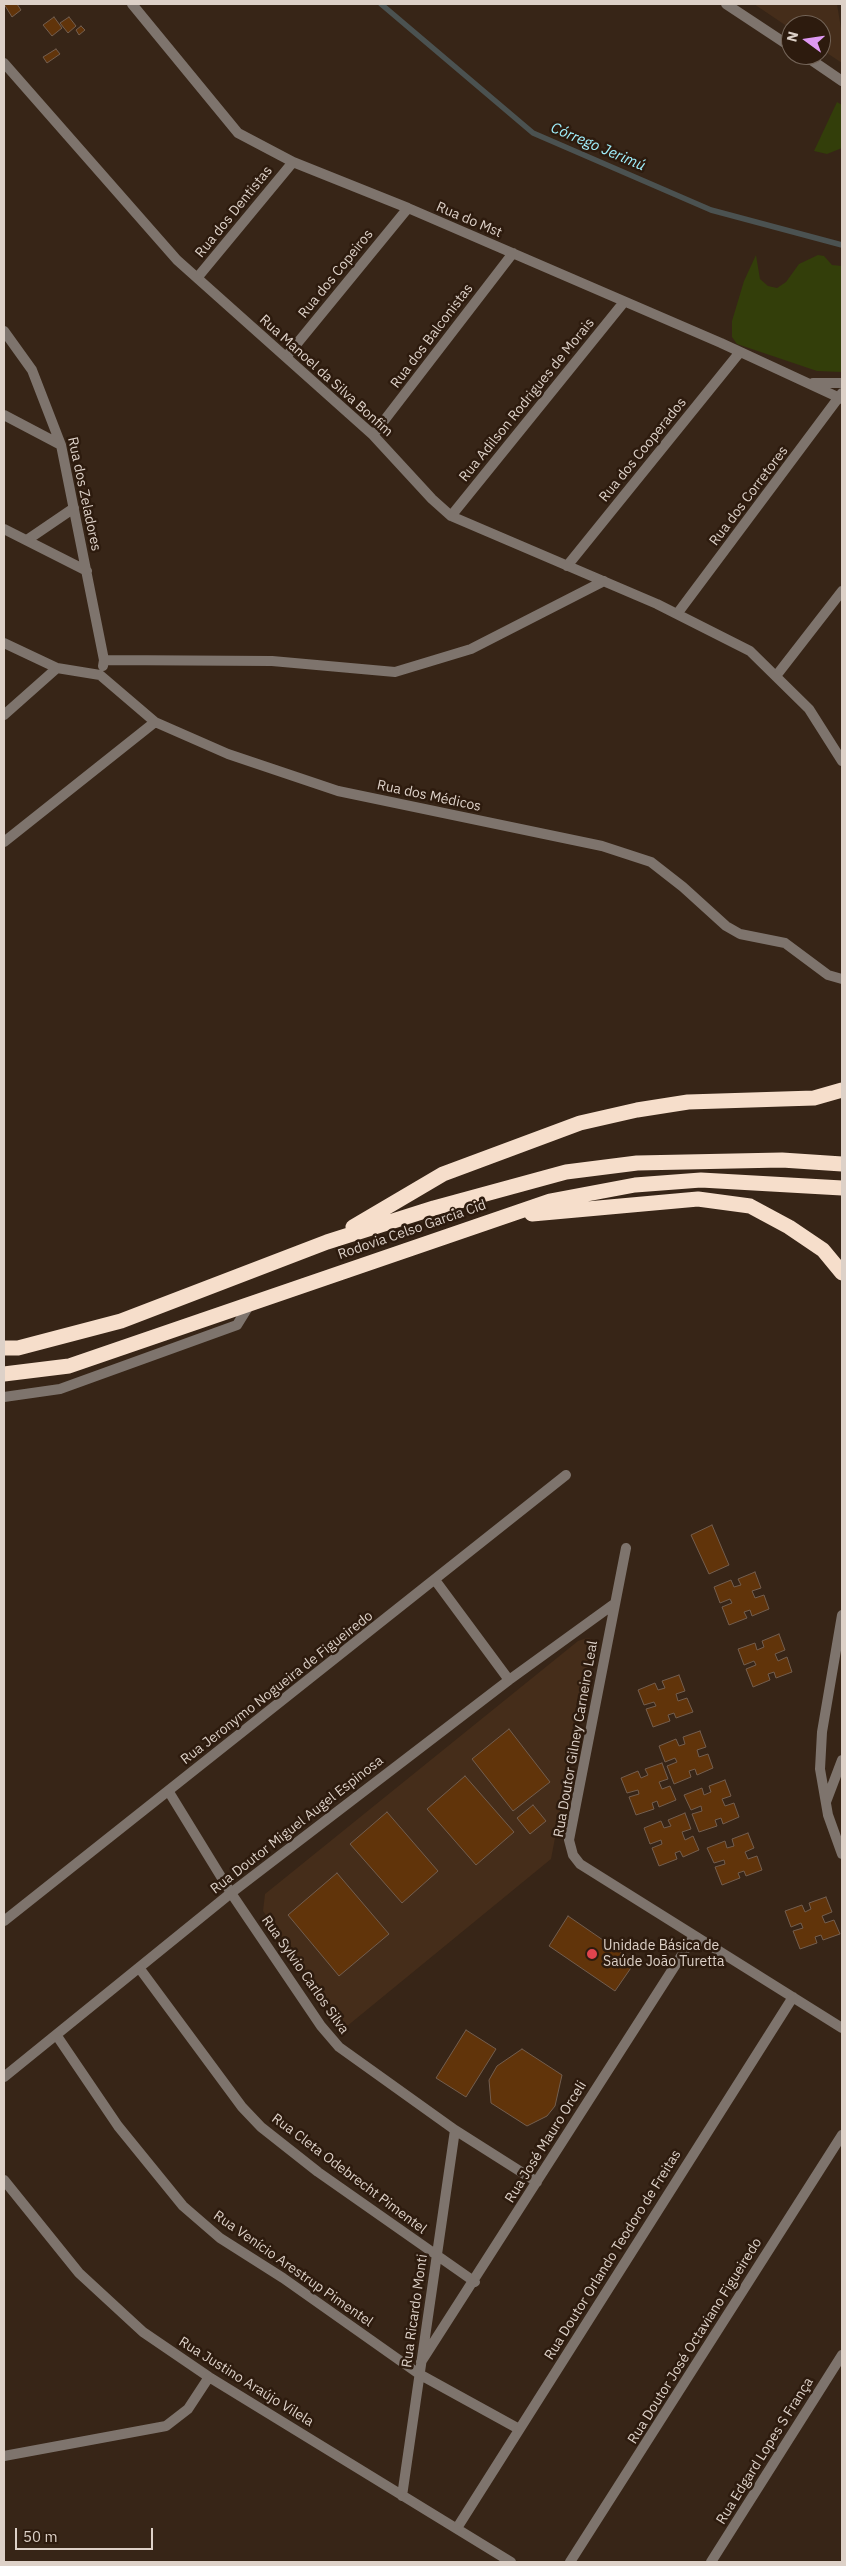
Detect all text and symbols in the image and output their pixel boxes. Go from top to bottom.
north arrow [781,15,831,65]
text: N [782,30,802,44]
water label: Córrego Jerimú [548,119,648,175]
street label: Rua dos Dentistas [192,163,276,261]
street label: Rua do Mst [434,199,504,241]
street label: Rua dos Copeiros [295,226,377,322]
street label: Rua dos Balconistas [387,280,477,392]
street label: Rua Manoel da Silva Bonfim [256,312,396,440]
street label: Rua Adilson Rodrigues de Morais [456,315,598,485]
street label: Rua dos Cooperados [596,394,690,506]
street label: Rua dos Zeladores [64,435,104,553]
street label: Rua dos Corretores [706,443,792,549]
street label: Rua dos Médicos [375,777,483,815]
street label: Rodovia Celso Garcia Cid [336,1197,488,1263]
street label: Rua Jeronymo Nogueira de Figueiredo [178,1608,376,1768]
street label: Rua Doutor Gilney Carneiro Leal [550,1639,602,1839]
street label: Rua Doutor Miguel Augel Espinosa [207,1752,387,1898]
street label: Rua Sylvio Carlos Silva [258,1913,352,2037]
place label: Unidade Básica de Saúde João Turetta [603,1938,724,1970]
marker: Unidade Básica de Saúde João Turetta [585,1947,599,1961]
street label: Rua José Mauro Orceli [502,2078,590,2206]
street label: Rua Cleta Odebrecht Pimentel [268,2110,430,2238]
street label: Rua Doutor Orlando Teodoro de Freitas [541,2147,685,2363]
street label: Rua Venício Arestrup Pimentel [210,2207,376,2331]
street label: Rua Doutor José Octaviano Figueiredo [624,2235,766,2447]
street label: Rua Ricardo Monti [399,2253,431,2369]
street label: Rua Justino Araújo Vilela [175,2334,317,2430]
street label: Rua Edgard Lopes S França [713,2375,817,2527]
scale bar [18,2518,155,2550]
text: 50 m [23,2527,58,2546]

